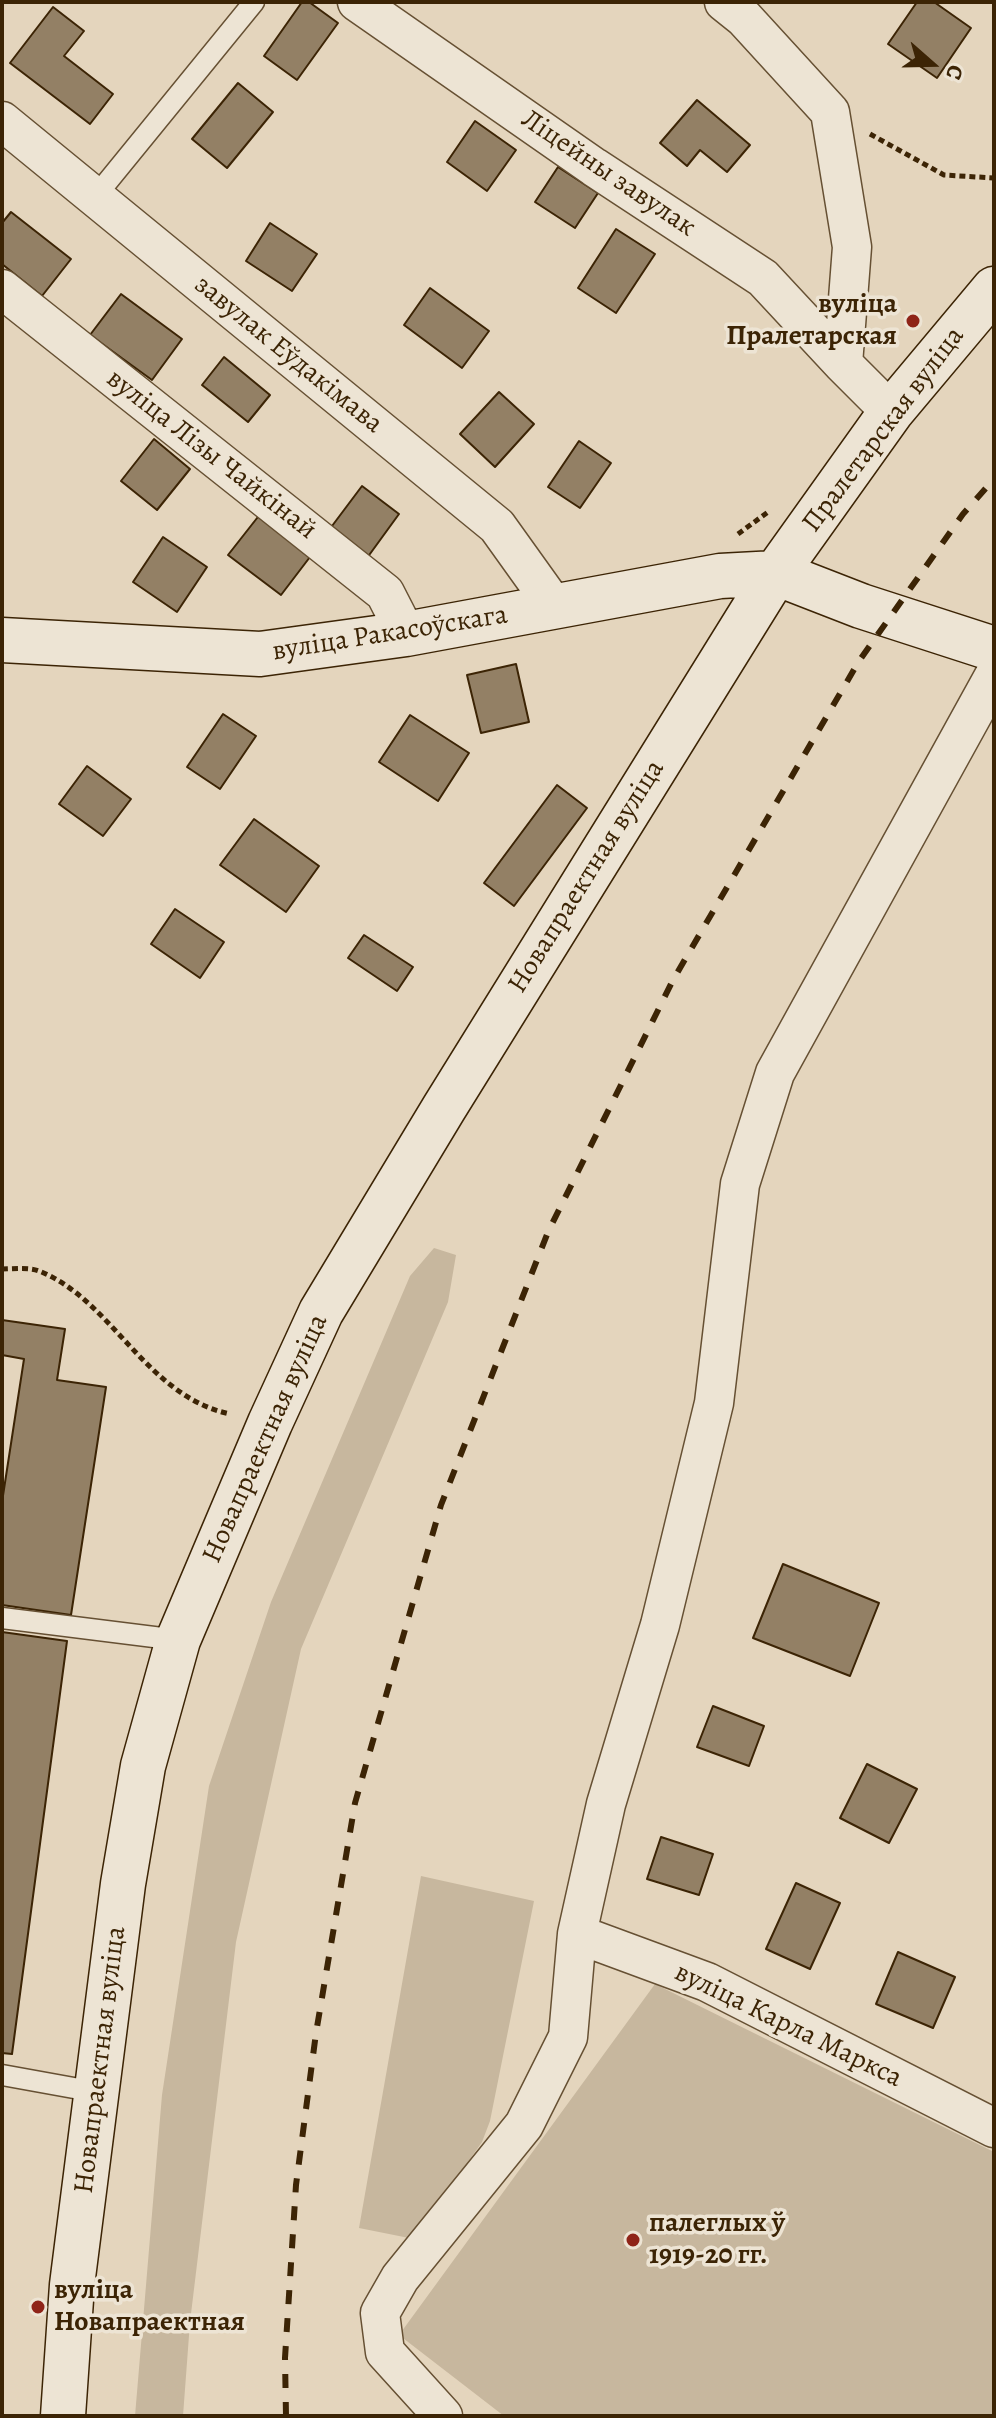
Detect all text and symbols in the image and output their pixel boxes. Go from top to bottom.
north arrow [892,24,972,104]
text: С [938,61,971,84]
street label: Ліцейны завулак [514,103,702,245]
street label: завулак Еўдакімава [187,269,389,441]
place label: вуліца Пралетарская [726,288,897,354]
marker: вуліца Пралетарская [904,312,922,330]
street label: Пралетарская вуліца [796,321,972,539]
street label: вуліца Лізы Чайкінай [99,363,323,547]
street label: вуліца Ракасоўскага [270,599,510,669]
street label: Новапраектная вуліца [502,754,672,1000]
street label: Новапраектная вуліца [196,1309,336,1569]
street label: Новапраектная вуліца [68,1925,134,2195]
street label: вуліца Карла Маркса [669,1956,907,2096]
place label: палеглых ў 1919-20 гг. [649,2207,785,2273]
marker: палеглых ў 1919-20 гг. [624,2231,642,2249]
place label: вуліца Новапраектная [54,2274,245,2340]
marker: вуліца Новапраектная [29,2298,47,2316]

